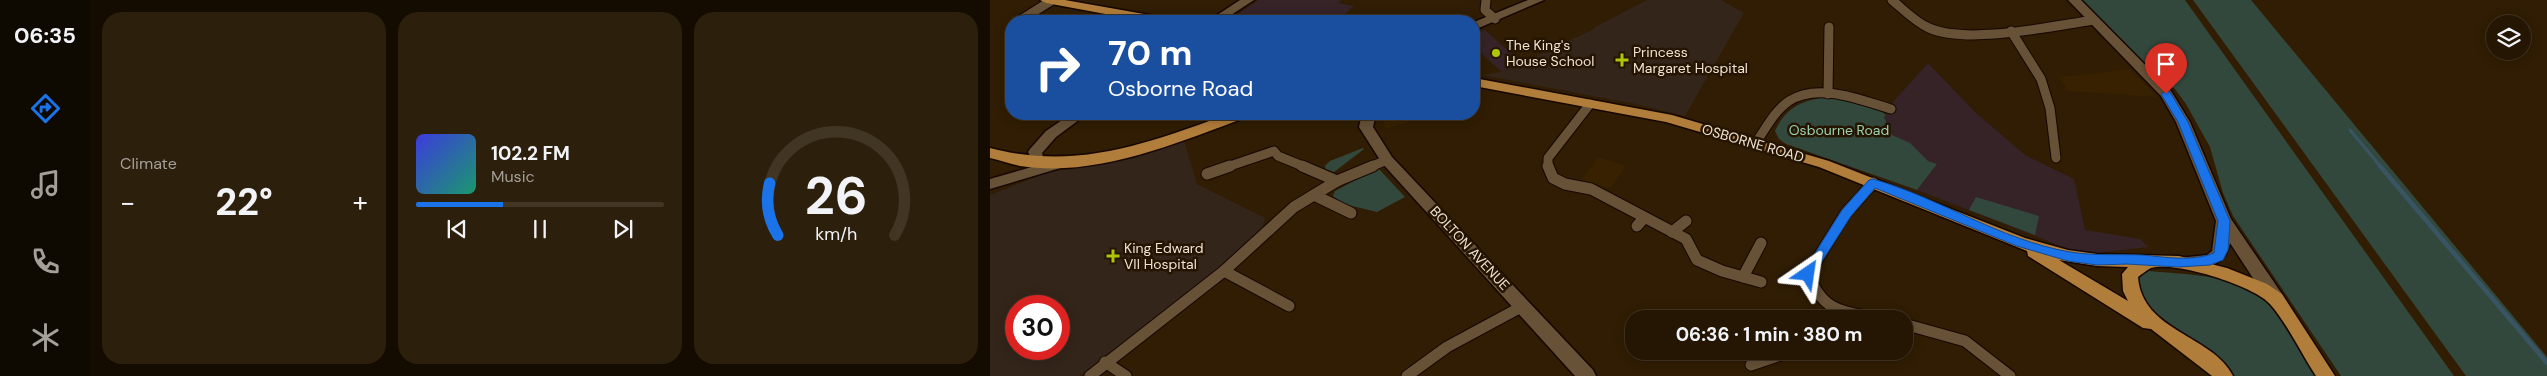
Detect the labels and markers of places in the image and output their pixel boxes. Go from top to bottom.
place label: The King's House School [1506,36,1594,70]
place label: Princess Margaret Hospital [1633,43,1748,77]
pin [2145,43,2187,94]
marker: The King's House School [1490,47,1502,59]
marker: Princess Margaret Hospital [1615,53,1629,67]
place label: King Edward VII Hospital [1124,239,1204,273]
marker: King Edward VII Hospital [1106,249,1120,263]

